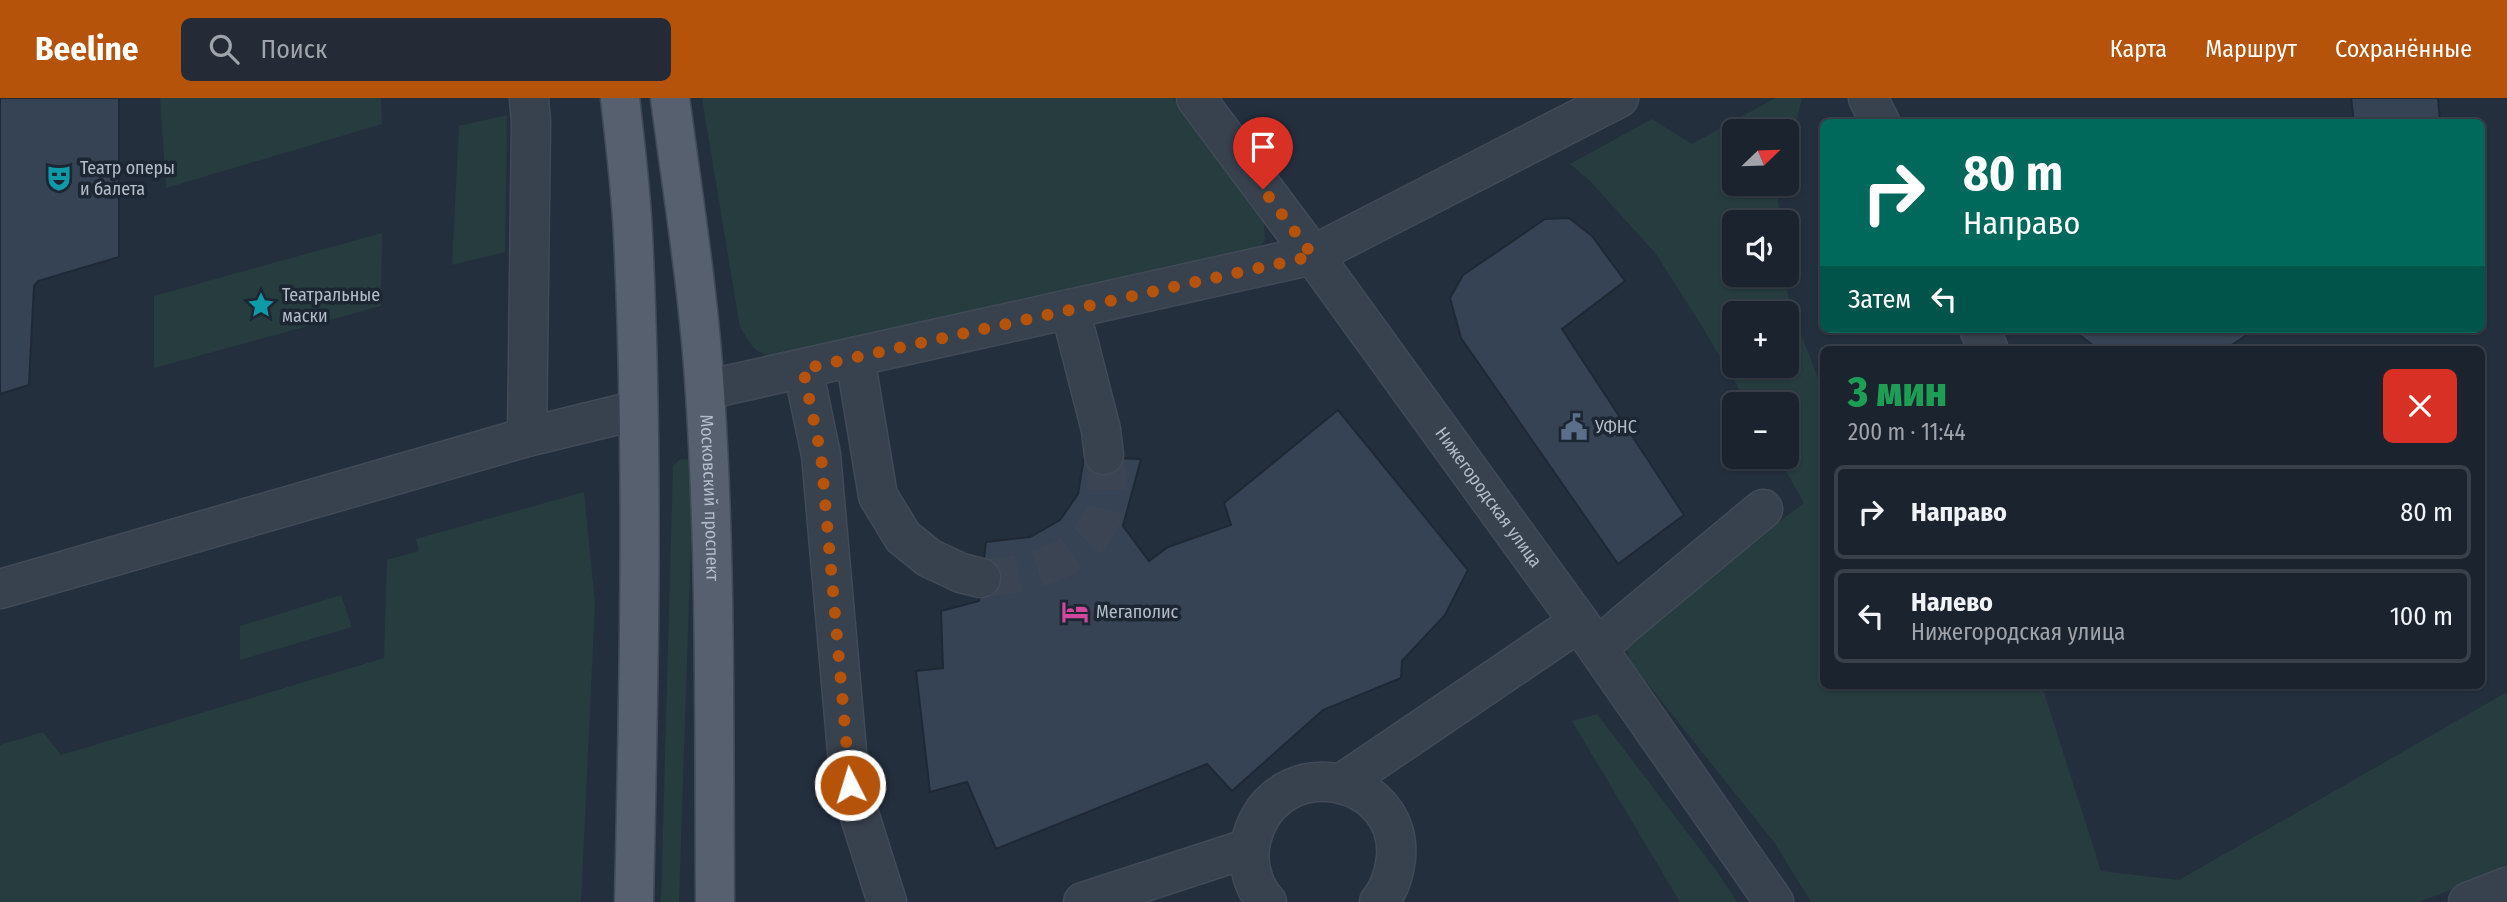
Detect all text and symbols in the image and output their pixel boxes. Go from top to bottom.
search box [181,18,671,81]
text: Beeline [35,29,139,69]
icon: search [205,30,243,68]
text: Поиск [261,34,327,65]
text: Карта [2110,35,2167,63]
text: Маршрут [2205,35,2297,63]
text: Сохранённые [2335,35,2472,63]
pin [1233,117,1293,189]
north arrow [1722,119,1799,196]
map controls [1722,119,1799,469]
icon: arrive [1244,128,1282,166]
text: 80 m [1963,144,2063,203]
icon: right [1848,147,1939,238]
place label: Театр оперы и балета [80,157,175,200]
theatre icon: Театр оперы и балета [44,163,74,193]
text: Направо [1963,204,2080,242]
button: sound [1722,210,1799,287]
icon: left [1925,280,1963,318]
place label: Театральные маски [282,284,380,327]
text: Затем [1848,284,1911,315]
place icon: Театральные маски [246,290,276,320]
button: + [1722,301,1799,378]
text: 3 мин [1848,367,1947,417]
button: close [2383,369,2457,443]
button: − [1722,392,1799,469]
public building icon: УФНС [1559,412,1589,442]
street label: Московский проспект [695,414,724,582]
place label: УФНС [1594,416,1637,438]
text: 200 m · 11:44 [1848,418,1966,446]
street label: Нижегородская улица [1430,423,1547,572]
icon: right [1852,493,1890,531]
text: Направо [1911,497,2007,528]
text: 80 m [2400,497,2453,528]
text: Налево [1911,587,1993,618]
hotel icon: Мегаполис [1060,597,1090,627]
icon: left [1852,597,1890,635]
place label: Мегаполис [1096,601,1179,623]
text: 100 m [2390,601,2453,632]
text: Нижегородская улица [1911,618,2125,646]
position arrow [813,748,887,822]

